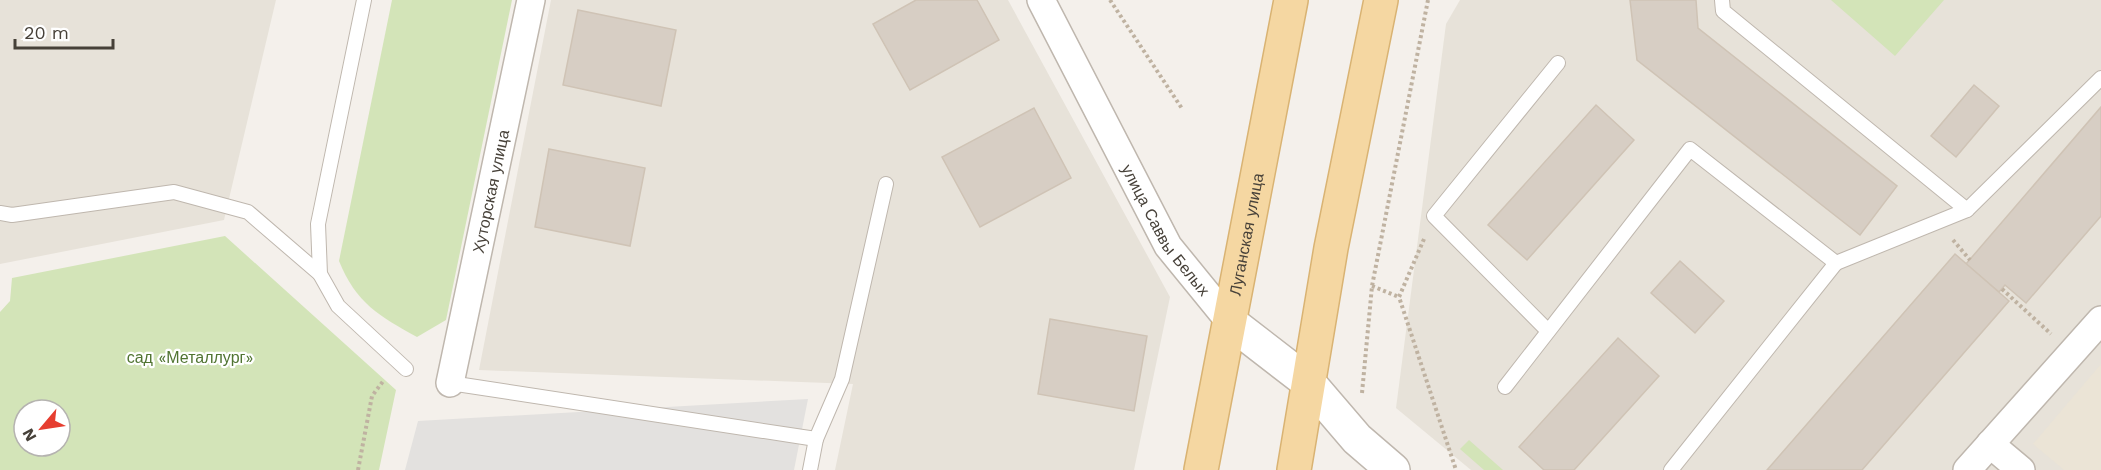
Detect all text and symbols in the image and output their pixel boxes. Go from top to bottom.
scale bar [15,12,112,50]
text: 20 m [24,22,69,43]
street label: Хуторская улица [469,128,513,255]
street label: улица Саввы Белых [1117,161,1214,300]
street label: Луганская улица [1226,171,1268,297]
park label: сад «Металлург» [127,348,253,367]
north arrow [12,398,72,458]
text: N [18,425,41,445]

